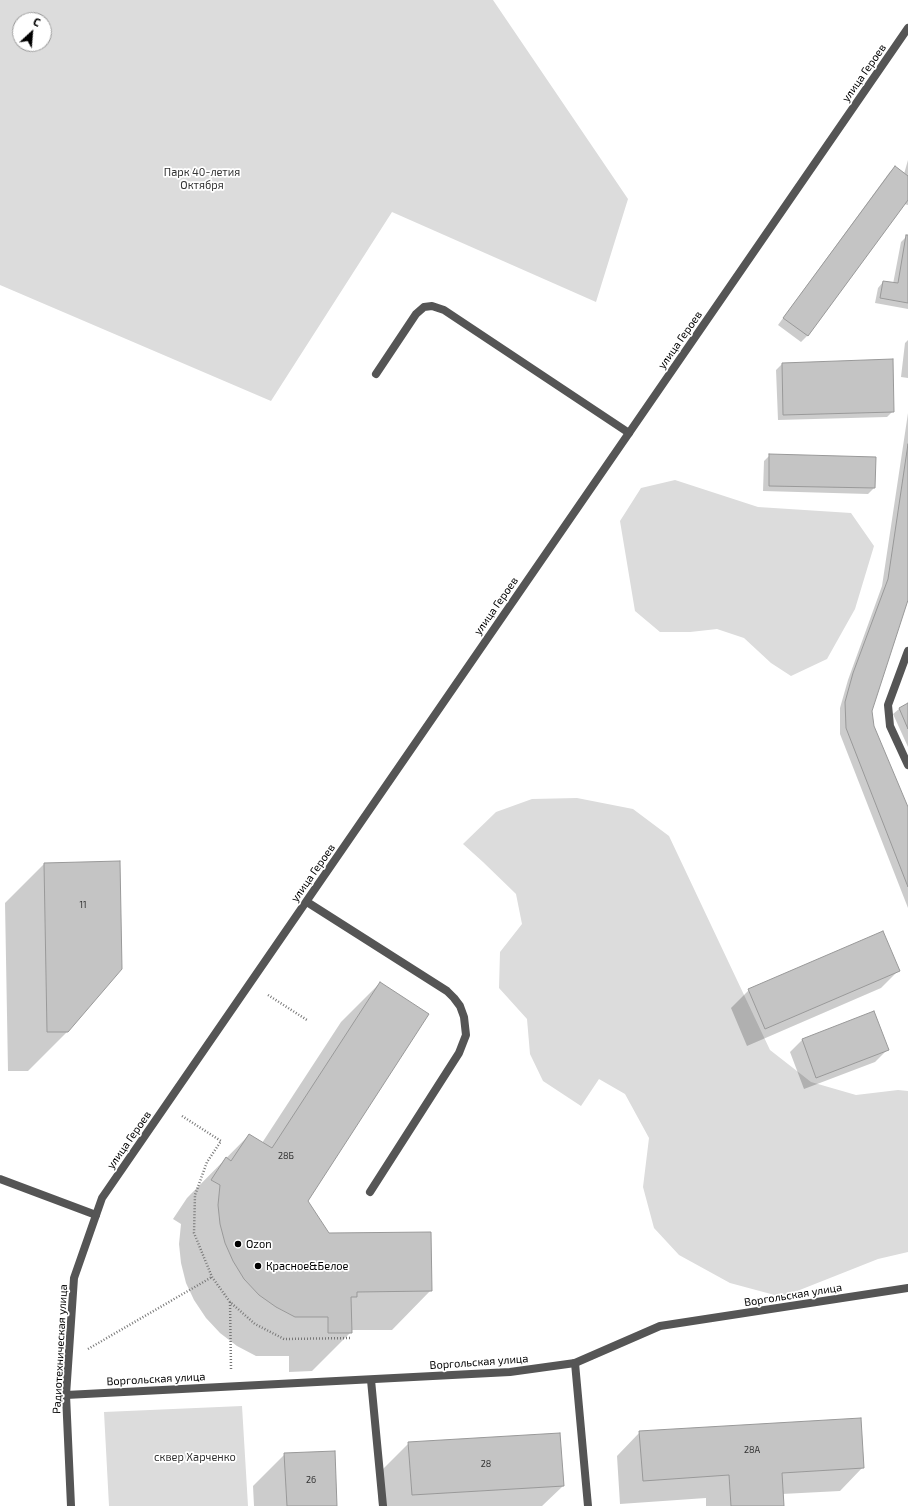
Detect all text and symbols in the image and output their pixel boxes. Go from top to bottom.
north arrow [12,12,52,52]
text: С [31,14,43,29]
street label: улица Героев [839,41,889,105]
park label: Парк 40-летия Октября [164,165,240,191]
street label: улица Героев [655,308,705,372]
street label: улица Героев [471,574,521,638]
street label: улица Героев [288,841,338,905]
house number: 11 [79,900,87,910]
street label: улица Героев [104,1108,154,1172]
house number: 28Б [278,1151,294,1161]
place label: Ozon [246,1237,272,1251]
marker: Ozon [233,1239,243,1249]
place label: Красное&Белое [266,1259,349,1273]
marker: Красное&Белое [253,1261,263,1271]
street label: Воргольская улица [743,1281,843,1309]
street label: Радиотехническая улица [50,1284,70,1414]
street label: Воргольская улица [429,1352,529,1372]
street label: Воргольская улица [106,1370,206,1388]
house number: 28А [744,1445,760,1455]
park label: сквер Харченко [154,1450,236,1464]
house number: 28 [481,1459,491,1469]
house number: 26 [306,1475,316,1485]

